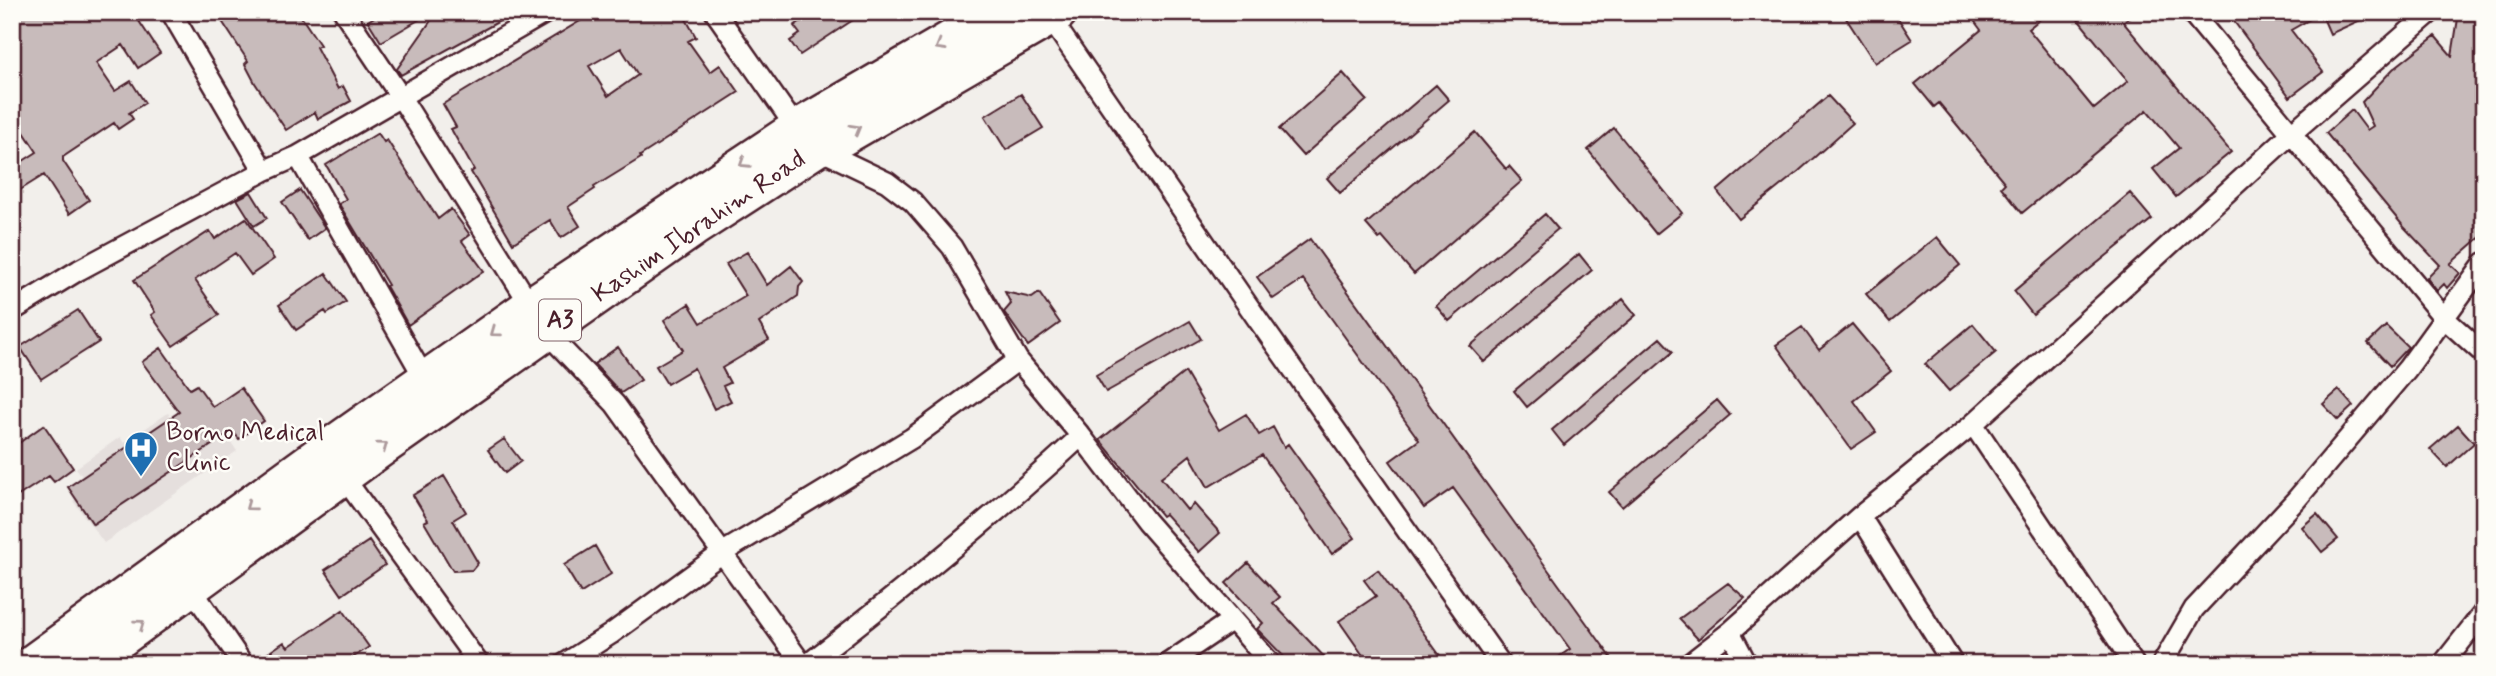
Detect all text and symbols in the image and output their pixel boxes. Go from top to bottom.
one-way arrow [934,38,947,51]
one-way arrow [849,124,862,137]
street label: Kashim Ibrahim Road [585,143,813,311]
one-way arrow [739,155,752,168]
road number: A3 [539,300,581,340]
one-way arrow [490,324,503,336]
place label: Borno Medical Clinic [166,416,324,480]
hospital icon: Borno Medical Clinic [122,429,160,478]
one-way arrow [375,442,388,454]
one-way arrow [245,498,258,510]
one-way arrow [132,620,145,632]

